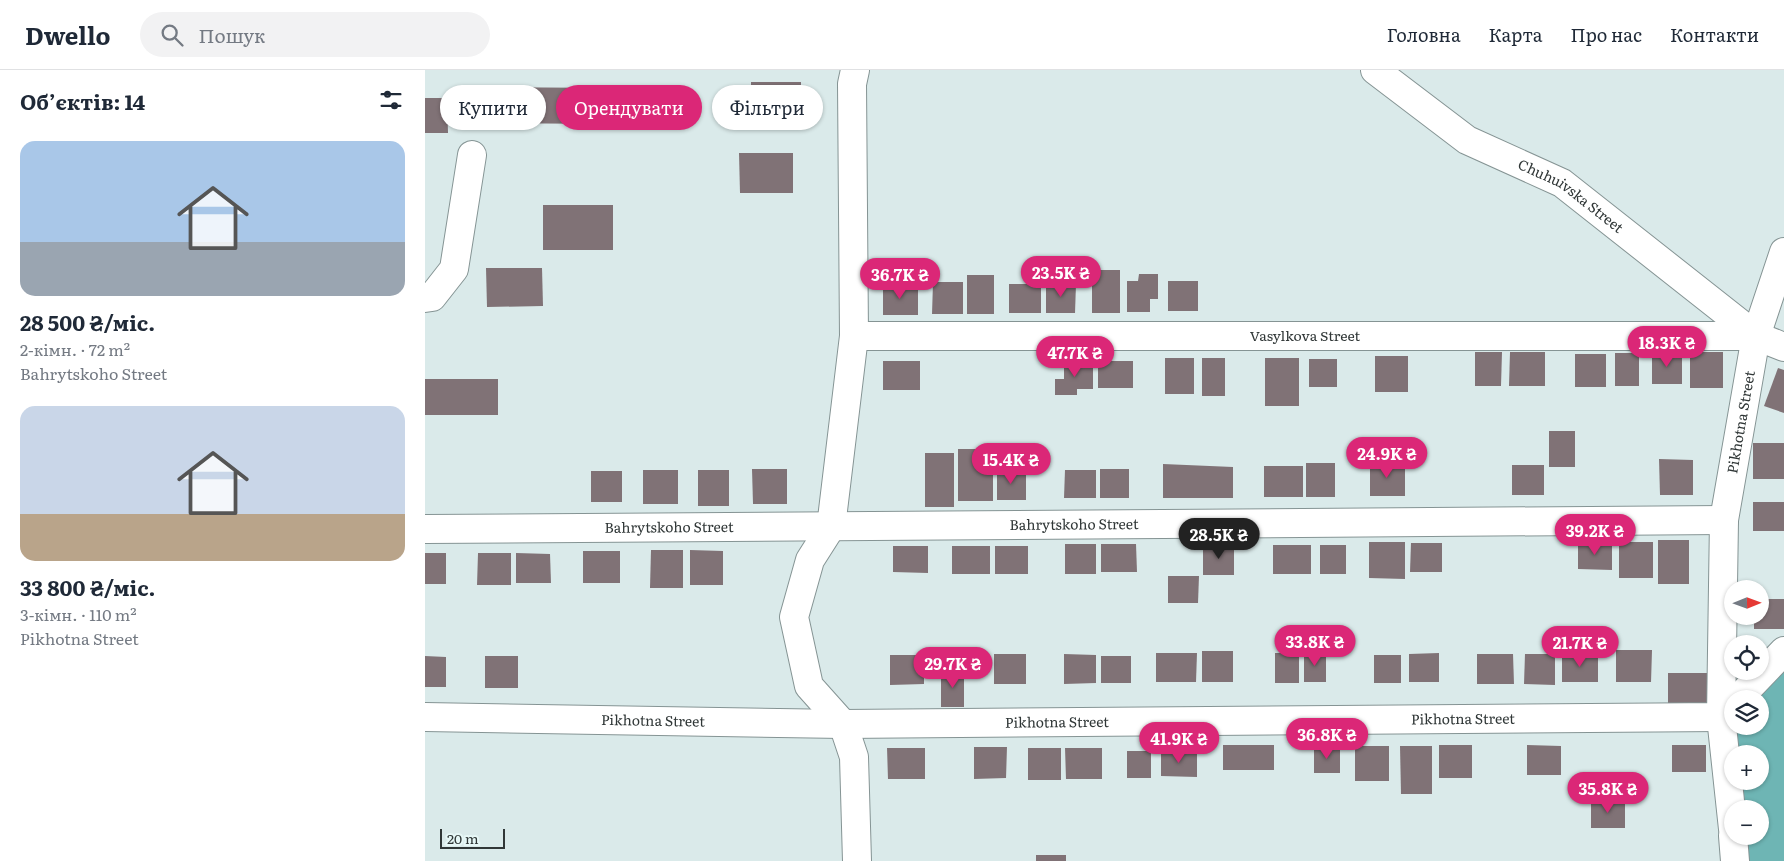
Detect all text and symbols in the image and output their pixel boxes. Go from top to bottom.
search box [140,12,490,57]
text: Dwello [25,17,110,52]
icon: search [158,21,186,49]
text: Пошук [198,21,265,49]
text: Головна [1387,21,1461,48]
text: Карта [1489,21,1543,48]
text: Про нас [1571,21,1642,48]
text: Контакти [1670,21,1759,48]
text: Об’єктів: 14 [20,85,145,116]
chip: Купити [440,85,546,130]
chip: Орендувати [556,85,702,130]
chip: Фільтри [712,85,823,130]
icon: filters [377,86,405,114]
street label: Chuhuivska Street [1515,153,1628,237]
icon: home [168,173,258,263]
pin: 23.5K ₴ [1015,256,1107,298]
pin: 36.7K ₴ [854,258,946,300]
text: 23.5K ₴ [1032,260,1090,284]
text: 36.7K ₴ [871,262,929,286]
text: 28 500 ₴/міс. [20,306,155,337]
street label: Vasylkova Street [1250,325,1360,345]
pin: 18.3K ₴ [1621,326,1713,368]
text: 18.3K ₴ [1639,330,1696,354]
pin: 47.7K ₴ [1029,336,1121,378]
text: 2-кімн. · 72 m² [20,337,130,361]
text: 47.7K ₴ [1047,340,1103,364]
text: Bahrytskoho Street [20,361,167,385]
street label: Pikhotna Street [1721,369,1759,475]
pin: 24.9K ₴ [1341,436,1433,479]
icon: home [168,438,258,528]
text: 24.9K ₴ [1357,441,1417,465]
pin: 15.4K ₴ [965,442,1057,485]
text: 15.4K ₴ [983,447,1039,471]
street label: Bahrytskoho Street [1009,513,1139,534]
pin: 39.2K ₴ [1549,514,1641,556]
street label: Bahrytskoho Street [604,516,734,537]
pin: 28.5K ₴ [1173,518,1265,560]
text: 39.2K ₴ [1566,518,1624,542]
text: 28.5K ₴ [1190,522,1248,546]
text: 33 800 ₴/міс. [20,571,155,602]
north arrow [1724,580,1769,625]
map controls [1724,580,1769,845]
text: 3-кімн. · 110 m² [20,602,137,626]
pin: 33.8K ₴ [1269,624,1361,667]
text: Pikhotna Street [20,626,139,650]
pin: 21.7K ₴ [1534,626,1626,668]
text: 33.8K ₴ [1286,629,1344,653]
text: 21.7K ₴ [1553,630,1607,654]
button: locate [1724,635,1769,680]
pin: 29.7K ₴ [907,646,999,689]
text: 29.7K ₴ [924,651,982,675]
button: layers [1724,690,1769,735]
street label: Pikhotna Street [1411,708,1515,728]
street label: Pikhotna Street [601,709,705,731]
street label: Pikhotna Street [1005,711,1109,732]
pin: 36.8K ₴ [1281,718,1373,760]
pin: 41.9K ₴ [1133,722,1225,764]
text: 36.8K ₴ [1297,722,1357,746]
text: 41.9K ₴ [1150,726,1208,750]
button: + [1724,745,1769,790]
pin: 35.8K ₴ [1562,772,1654,814]
text: 35.8K ₴ [1579,776,1638,800]
button: − [1724,800,1769,845]
scale bar [440,826,505,849]
text: 20 m [447,828,479,848]

